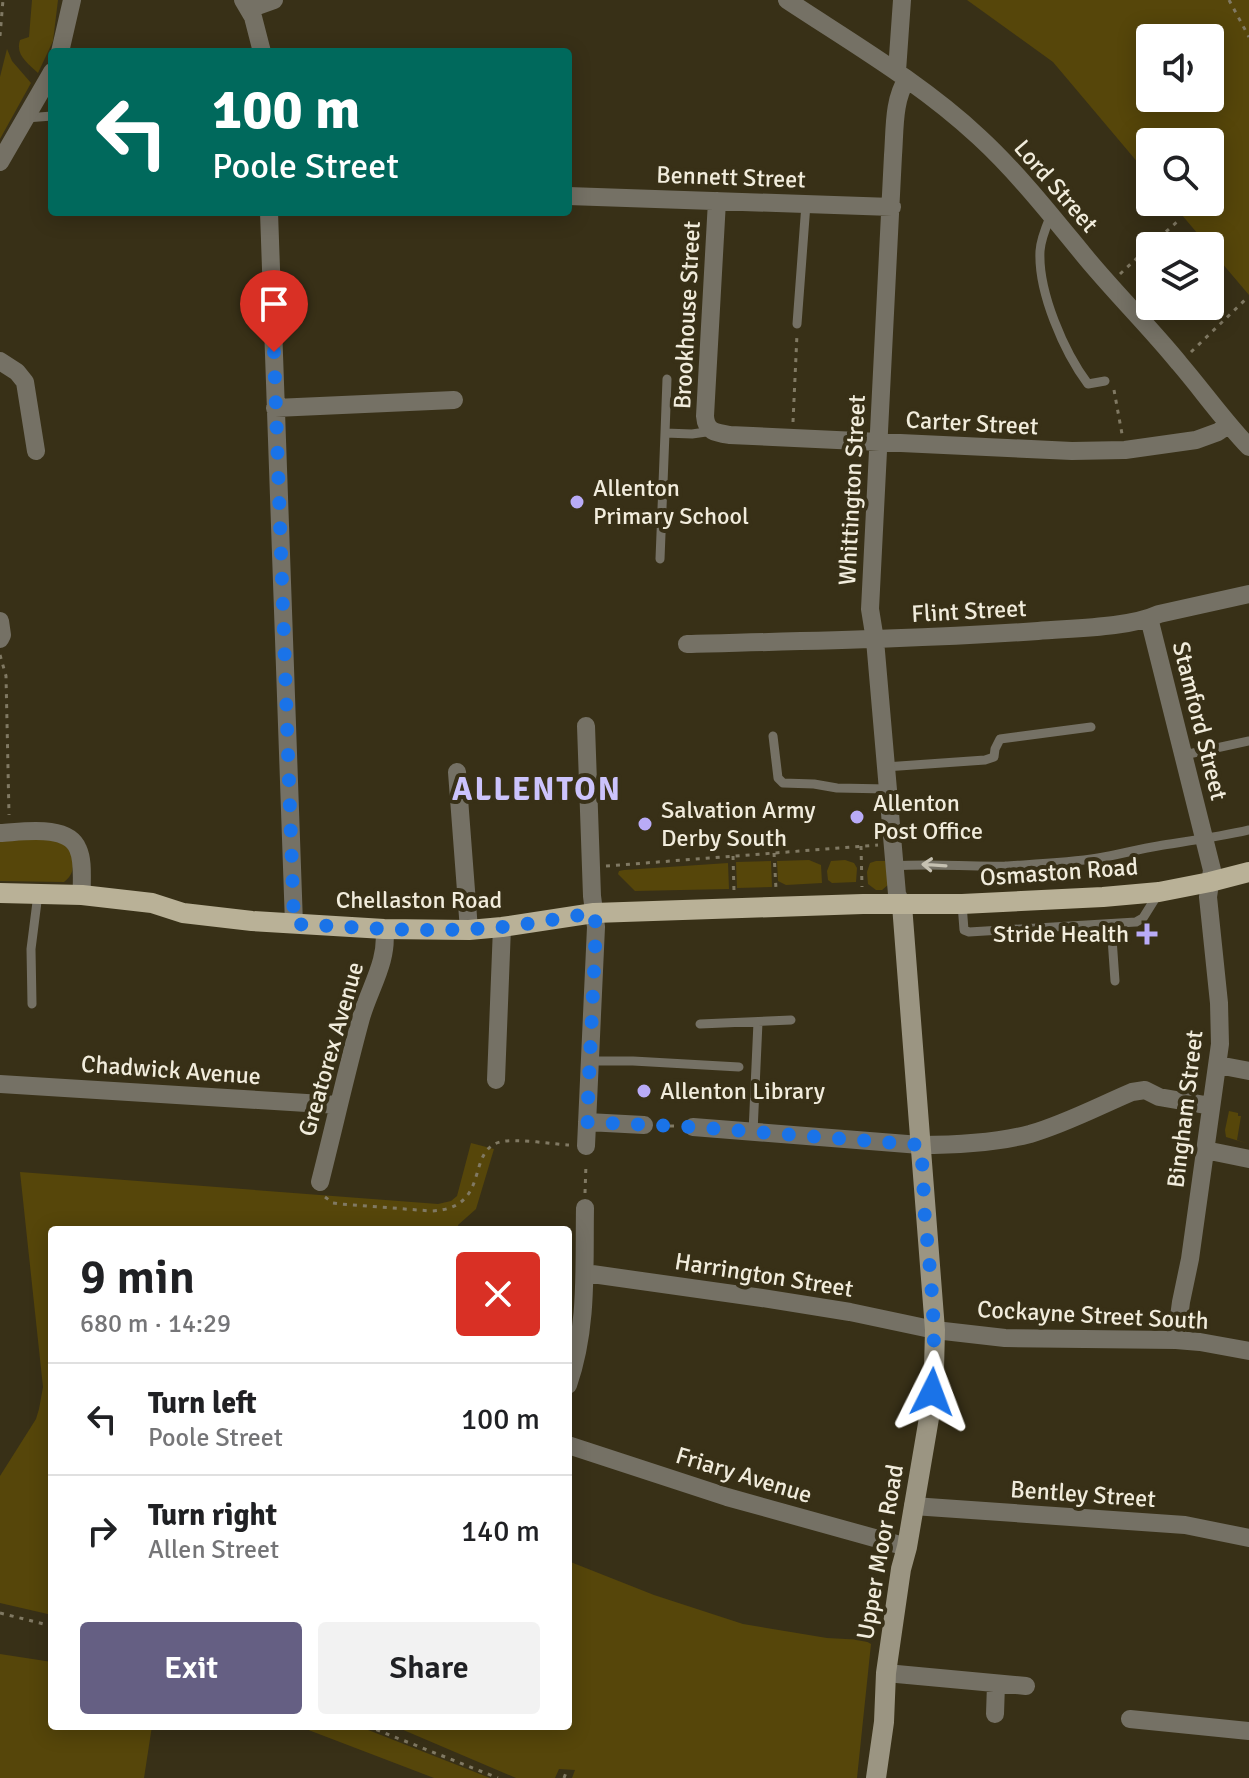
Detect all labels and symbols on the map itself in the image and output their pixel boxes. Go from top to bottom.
street label: Lord Street [1007,133,1105,239]
street label: Bennett Street [656,159,806,195]
street label: Brookhouse Street [667,220,707,410]
pin [240,270,308,352]
street label: Whittington Street [832,394,872,586]
street label: Carter Street [905,405,1039,441]
place label: Allenton Primary School [593,473,749,531]
marker: Allenton Primary School [568,493,586,511]
street label: Flint Street [911,593,1027,629]
street label: Stamford Street [1166,639,1234,803]
district label: ALLENTON [452,770,622,809]
place label: Allenton Post Office [873,788,983,846]
place label: Salvation Army Derby South [661,795,816,853]
marker: Allenton Post Office [848,808,866,826]
marker: Salvation Army Derby South [636,815,654,833]
street label: Osmaston Road [979,852,1139,892]
one-way arrow [921,857,948,872]
street label: Chellaston Road [336,885,502,915]
place label: Stride Health [993,919,1129,949]
marker: Stride Health [1136,923,1158,945]
street label: Greatorex Avenue [292,958,370,1140]
street label: Bingham Street [1160,1028,1210,1190]
street label: Chadwick Avenue [80,1049,262,1091]
place label: Allenton Library [660,1076,825,1106]
marker: Allenton Library [635,1082,653,1100]
street label: Harrington Street [673,1246,855,1304]
street label: Cockayne Street South [976,1294,1210,1336]
position arrow [890,1350,974,1434]
street label: Friary Avenue [672,1440,816,1510]
street label: Upper Moor Road [850,1462,910,1642]
street label: Bentley Street [1009,1474,1157,1514]

